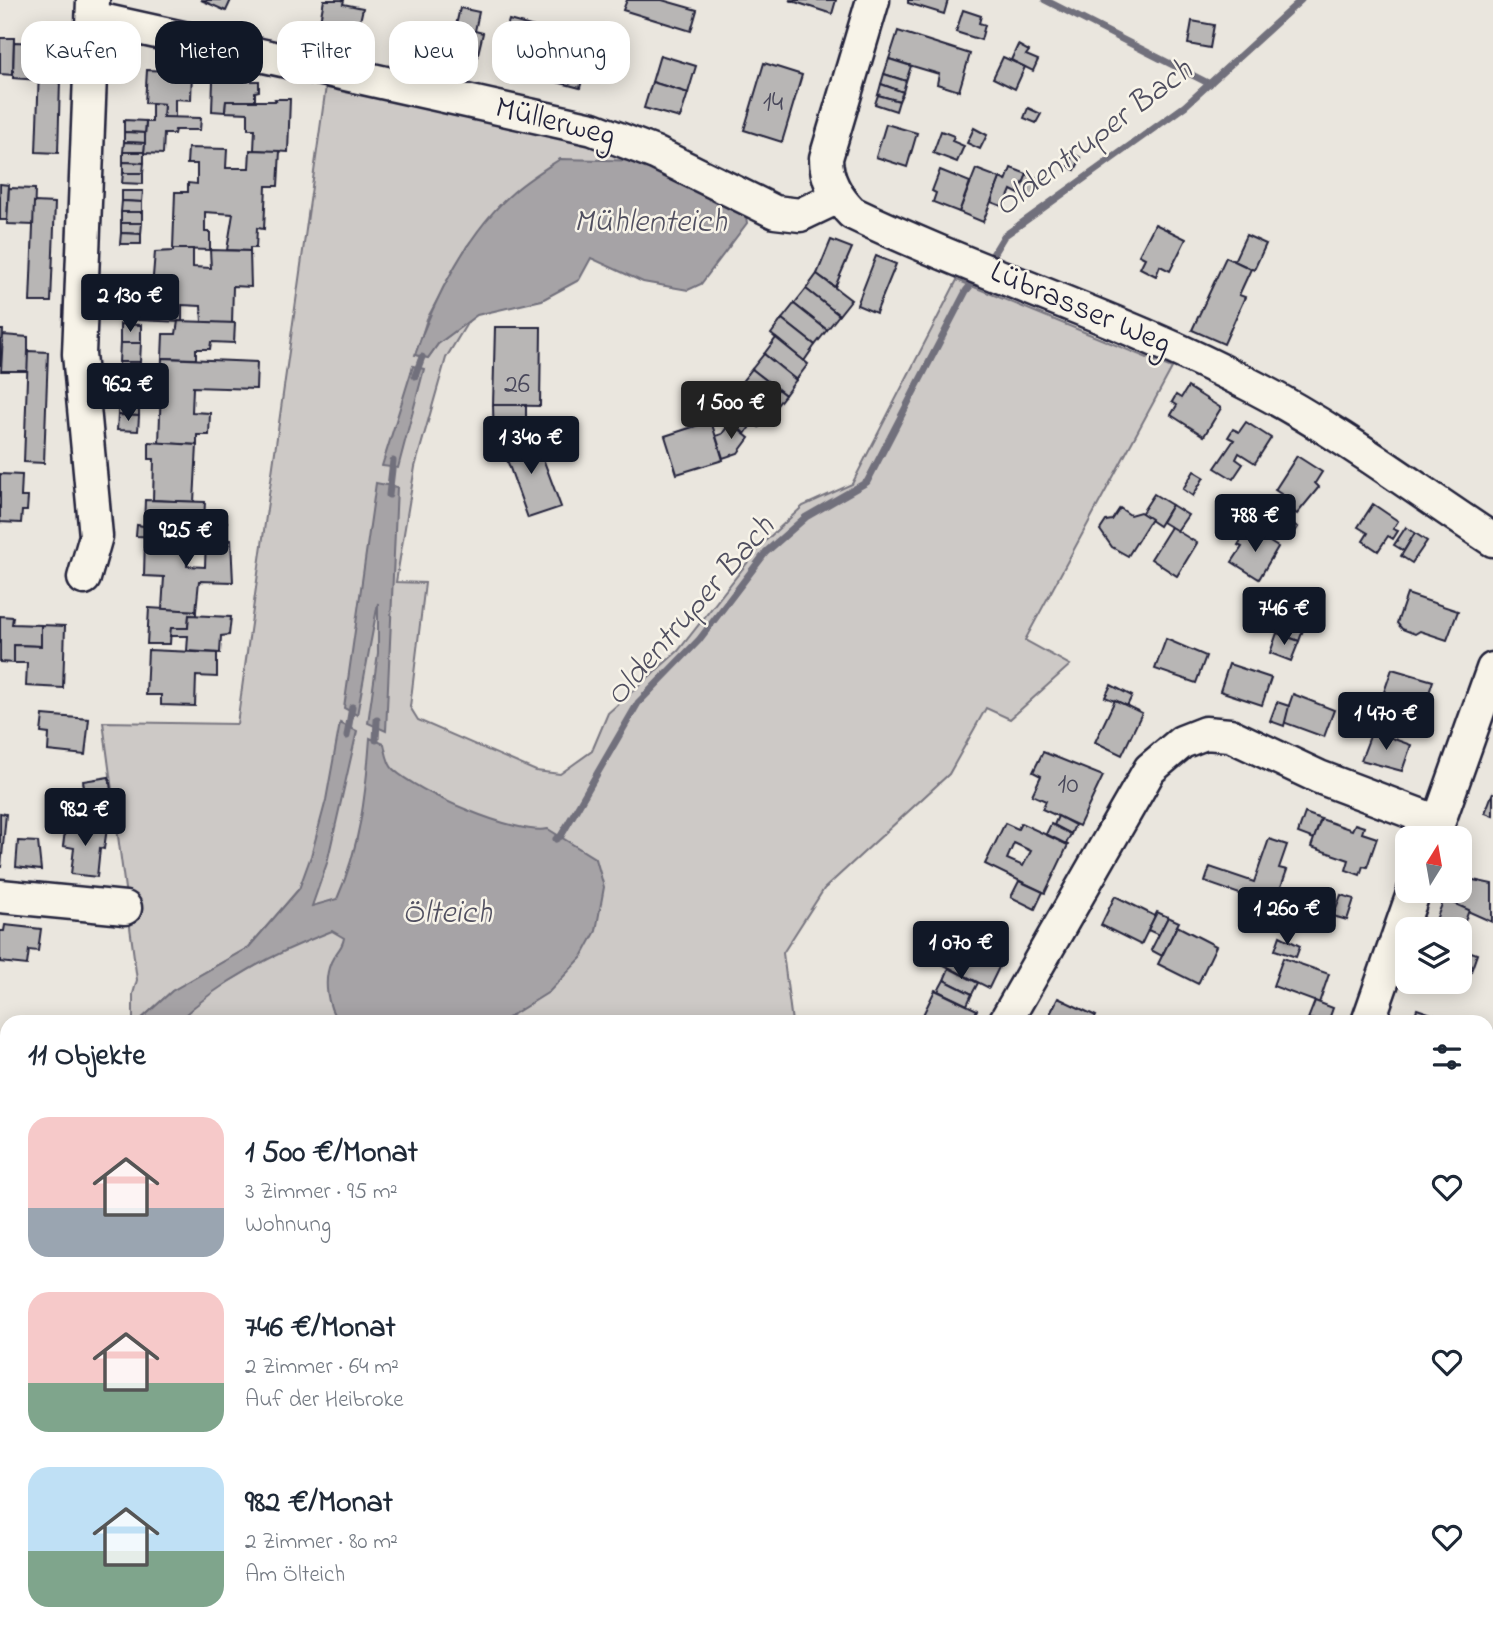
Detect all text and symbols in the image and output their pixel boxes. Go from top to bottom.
chip: Kaufen [21,21,141,84]
chip: Mieten [155,21,263,84]
chip: Filter [277,21,375,84]
chip: Neu [389,21,478,84]
chip: Wohnung [492,21,630,84]
water label: Oldentruper Bach [984,47,1205,230]
house number: 14 [763,83,784,124]
street label: Müllerweg [490,85,620,161]
water label: Mühlenteich [573,199,728,247]
street label: Lübrasser Weg [982,250,1178,368]
pin: 2 130 € [65,274,195,334]
text: 2 130 € [97,280,163,313]
pin: 962 € [79,364,177,423]
house number: 26 [504,365,530,406]
text: 962 € [103,369,153,402]
pin: 1 500 € [666,382,796,441]
text: 1 500 € [697,387,765,420]
pin: 1 340 € [466,416,596,476]
text: 1 340 € [499,422,563,455]
pin: 788 € [1206,494,1304,554]
text: 788 € [1231,500,1279,533]
water label: Oldentruper Bach [595,505,788,718]
pin: 925 € [137,510,235,569]
text: 925 € [159,515,213,548]
pin: 746 € [1235,588,1333,647]
text: 746 € [1259,593,1309,626]
pin: 1 470 € [1321,692,1451,752]
text: 1 470 € [1354,698,1418,731]
house number: 10 [1057,765,1079,806]
pin: 982 € [36,788,134,848]
text: 982 € [61,794,109,827]
north arrow [1395,826,1472,903]
map controls [1395,826,1472,994]
pin: 1 260 € [1222,888,1352,947]
water label: Ölteich [402,890,493,938]
text: 1 260 € [1254,893,1320,926]
button: layers [1395,917,1472,994]
pin: 1 070 € [896,922,1026,981]
text: 1 070 € [929,927,993,960]
text: 11 Objekte [28,1035,146,1079]
icon: filters [1428,1038,1466,1076]
text: 1 500 €/Monat [245,1132,418,1176]
icon: home [84,1145,168,1229]
icon: heart [1428,1168,1466,1206]
text: 3 Zimmer · 95 m² [245,1176,398,1209]
text: Wohnung [245,1209,331,1242]
text: 746 €/Monat [245,1307,396,1351]
icon: home [84,1320,168,1404]
icon: heart [1428,1343,1466,1381]
text: 2 Zimmer · 64 m² [245,1351,399,1384]
text: Auf der Heibroke [245,1384,404,1417]
text: 982 €/Monat [245,1482,393,1526]
icon: home [84,1495,168,1579]
icon: heart [1428,1518,1466,1556]
text: 2 Zimmer · 80 m² [245,1526,398,1559]
text: Am Ölteich [245,1559,345,1592]

